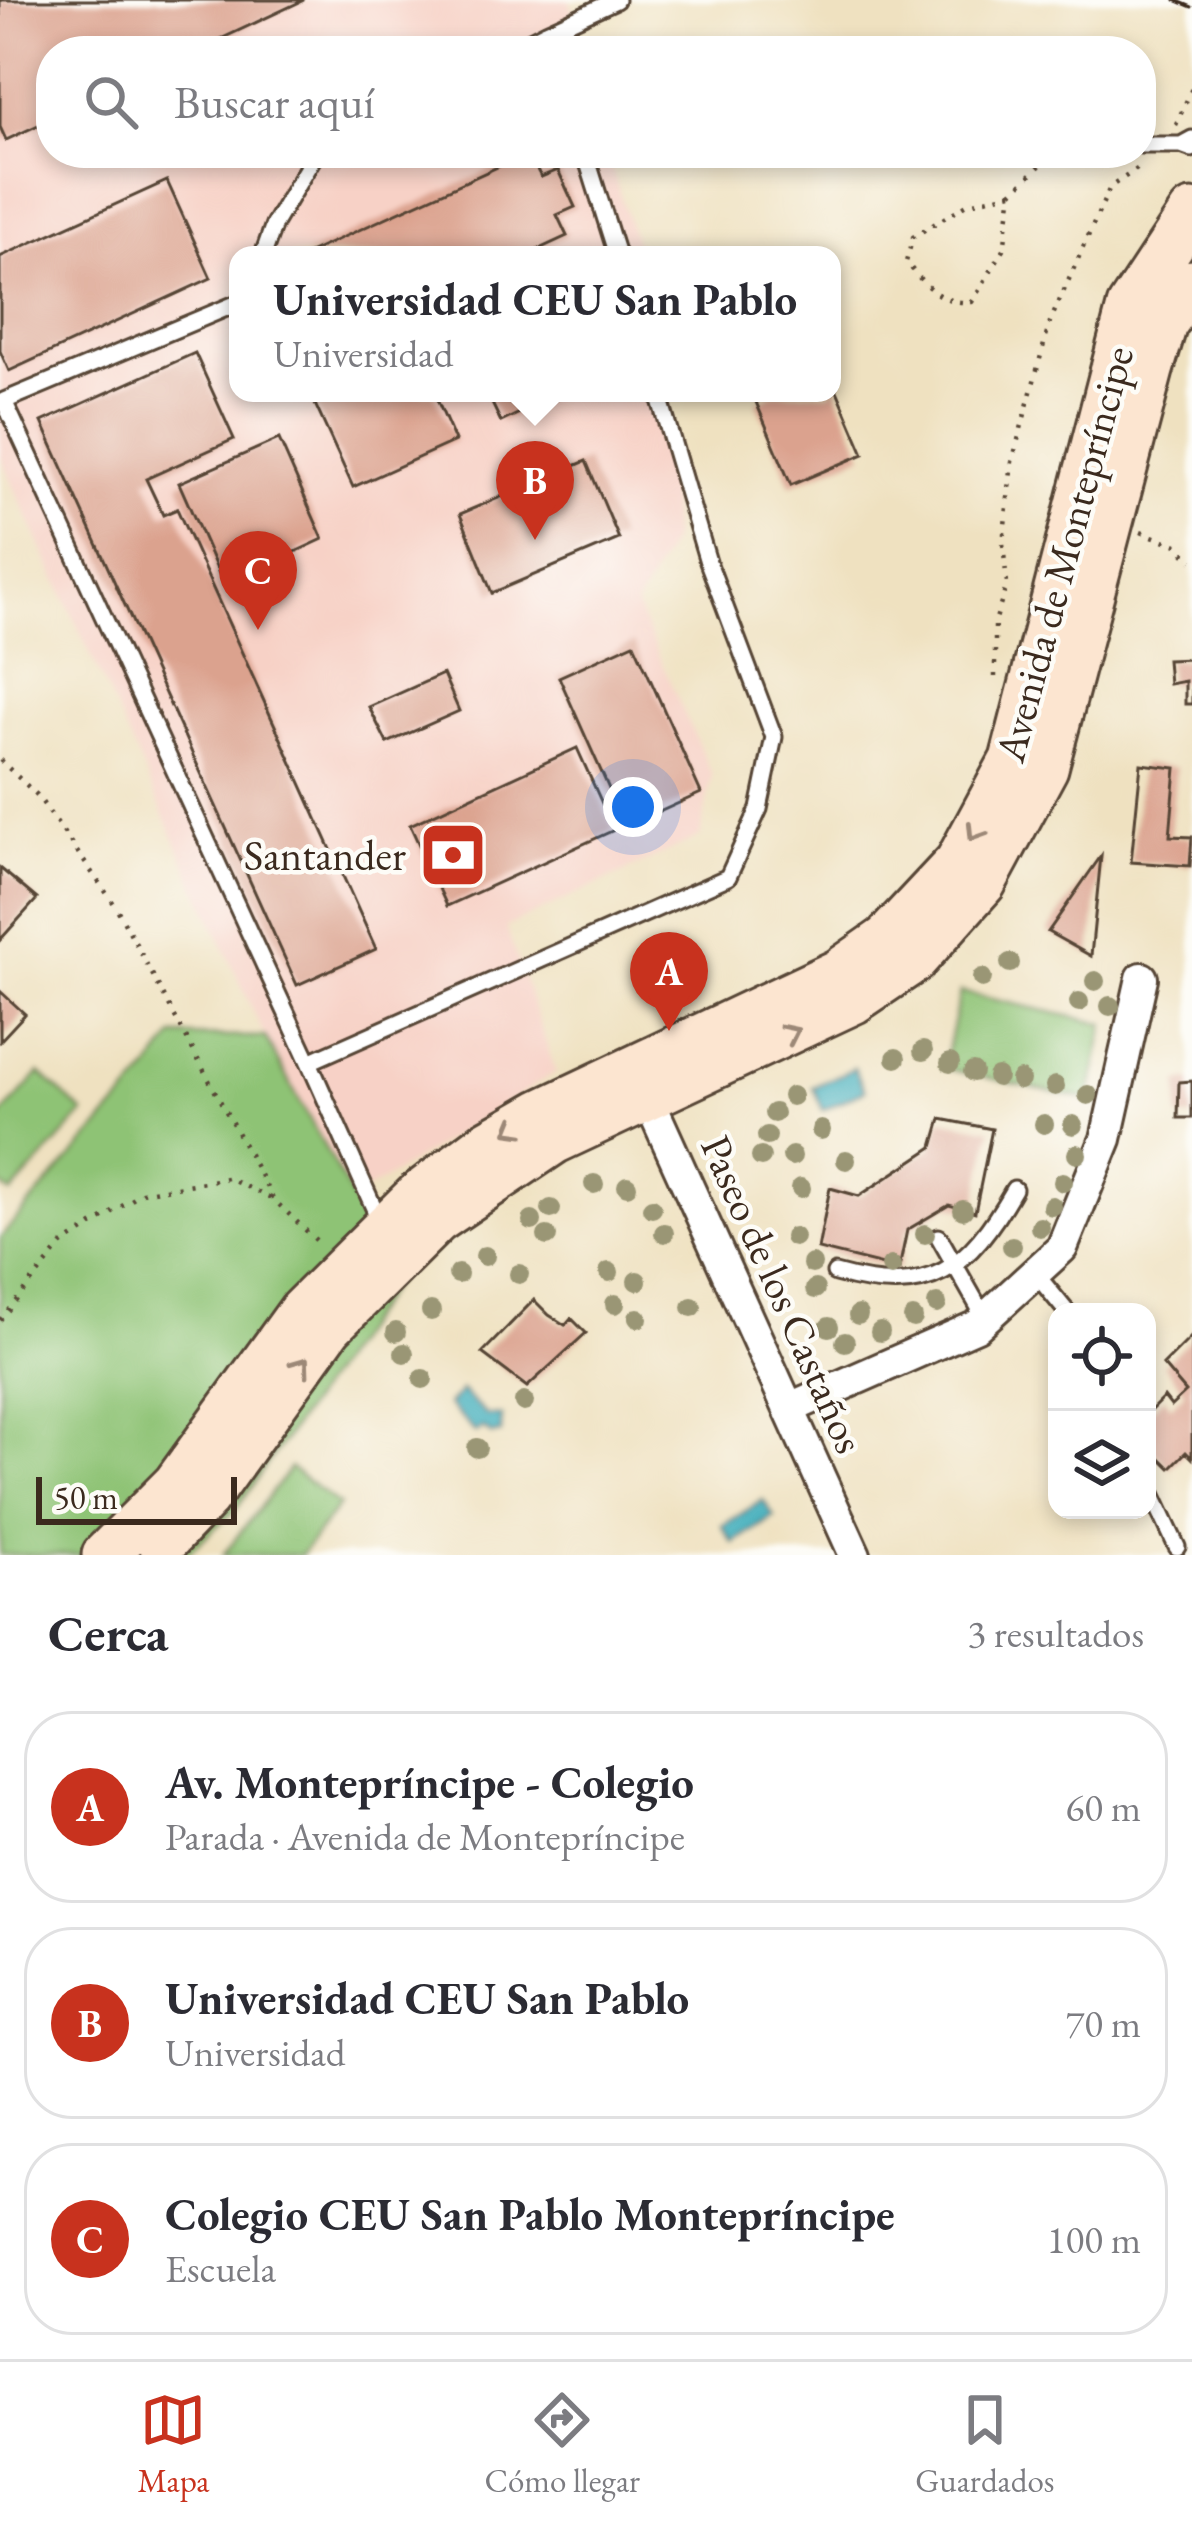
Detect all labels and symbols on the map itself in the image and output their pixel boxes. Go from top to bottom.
street label: Avenida de Montepríncipe [982,340,1146,769]
pin: B [496,441,574,540]
pin: C [219,531,297,630]
your location [603,777,663,837]
bank icon: Santander [418,820,488,890]
one-way arrow [968,820,990,842]
place label: Santander [244,828,406,883]
pin: A [630,932,708,1031]
one-way arrow [778,1025,800,1048]
one-way arrow [504,1114,526,1137]
street label: Paseo de los Castaños [688,1127,878,1461]
one-way arrow [288,1356,310,1378]
scale bar [36,1471,237,1524]

